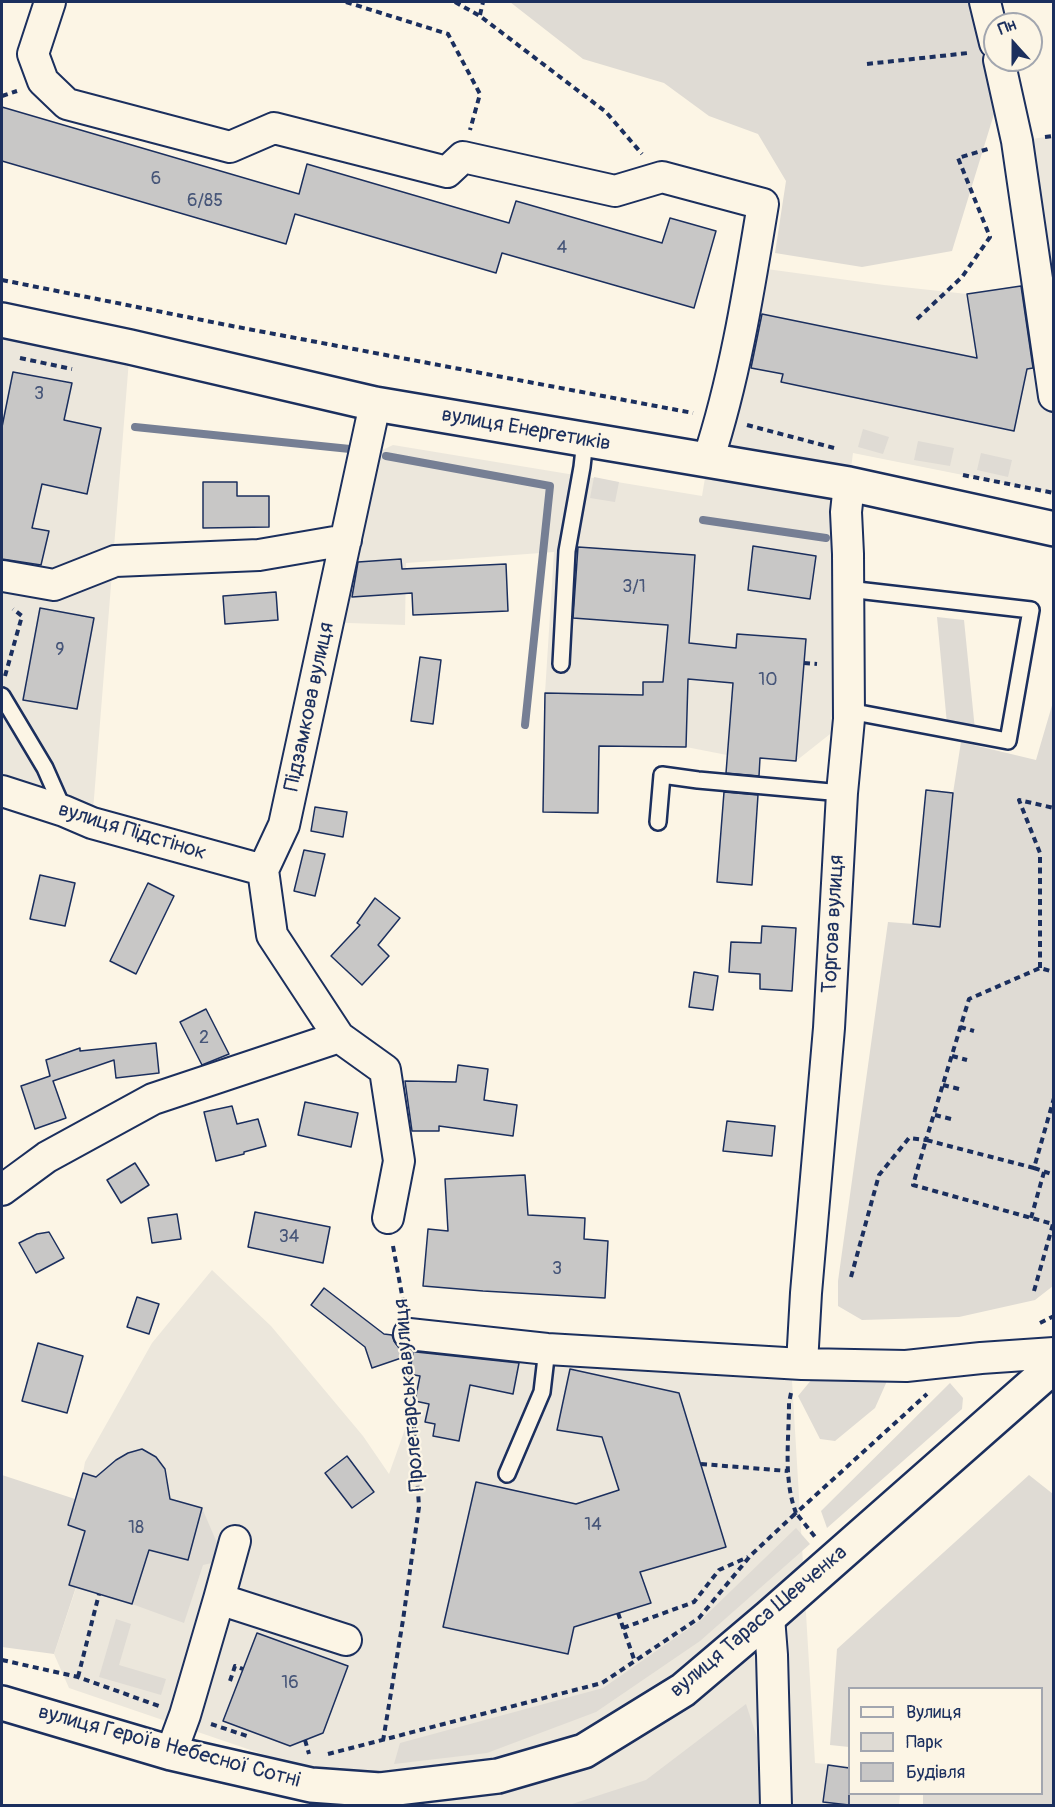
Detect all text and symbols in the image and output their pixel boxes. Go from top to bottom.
north arrow [983,12,1043,72]
text: Пн [995,15,1019,40]
house number: 6 [151,168,161,190]
house number: 6/85 [187,190,223,212]
house number: 4 [557,237,567,259]
house number: 3 [34,383,44,405]
street label: вулиця Енергетиків [439,403,613,457]
house number: 3/1 [622,576,646,598]
street label: Підзамкова вулиця [280,620,340,794]
house number: 9 [55,639,65,661]
house number: 10 [758,669,778,691]
street label: вулиця Підстінок [55,798,209,866]
street label: Торгова вулиця [818,854,850,994]
house number: 2 [199,1027,209,1049]
house number: 34 [279,1226,299,1248]
house number: 3 [552,1258,562,1280]
street label: Пролетарська вулиця [389,1297,431,1493]
house number: 14 [584,1514,602,1536]
house number: 18 [128,1517,144,1539]
street label: вулиця Тараса Шевченка [665,1541,853,1703]
house number: 16 [281,1672,299,1694]
legend [848,1687,1043,1795]
street label: вулиця Героїв Небесної Сотні [35,1700,303,1794]
text: Вулиця [906,1701,961,1724]
text: Парк [906,1731,943,1754]
text: Будівля [906,1761,965,1784]

